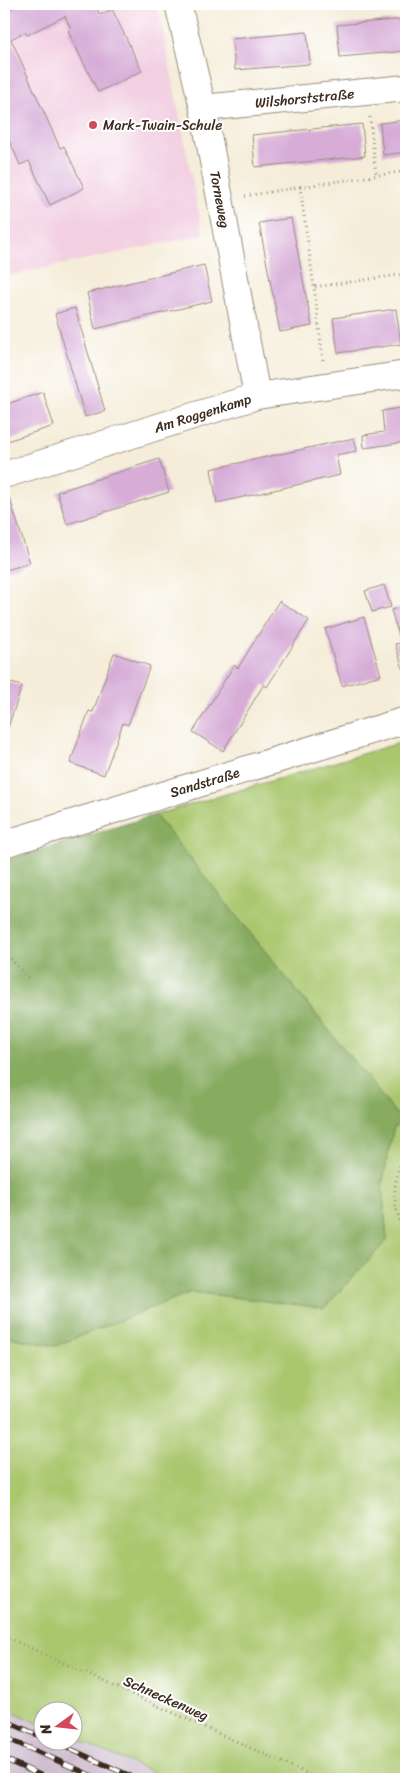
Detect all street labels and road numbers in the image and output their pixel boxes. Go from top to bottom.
street label: Wilshorststraße [254,81,355,116]
street label: Torneweg [202,169,237,230]
street label: Am Roggenkamp [150,386,255,441]
street label: Sandstraße [167,760,243,805]
street label: Schneckenweg [119,1669,212,1728]

